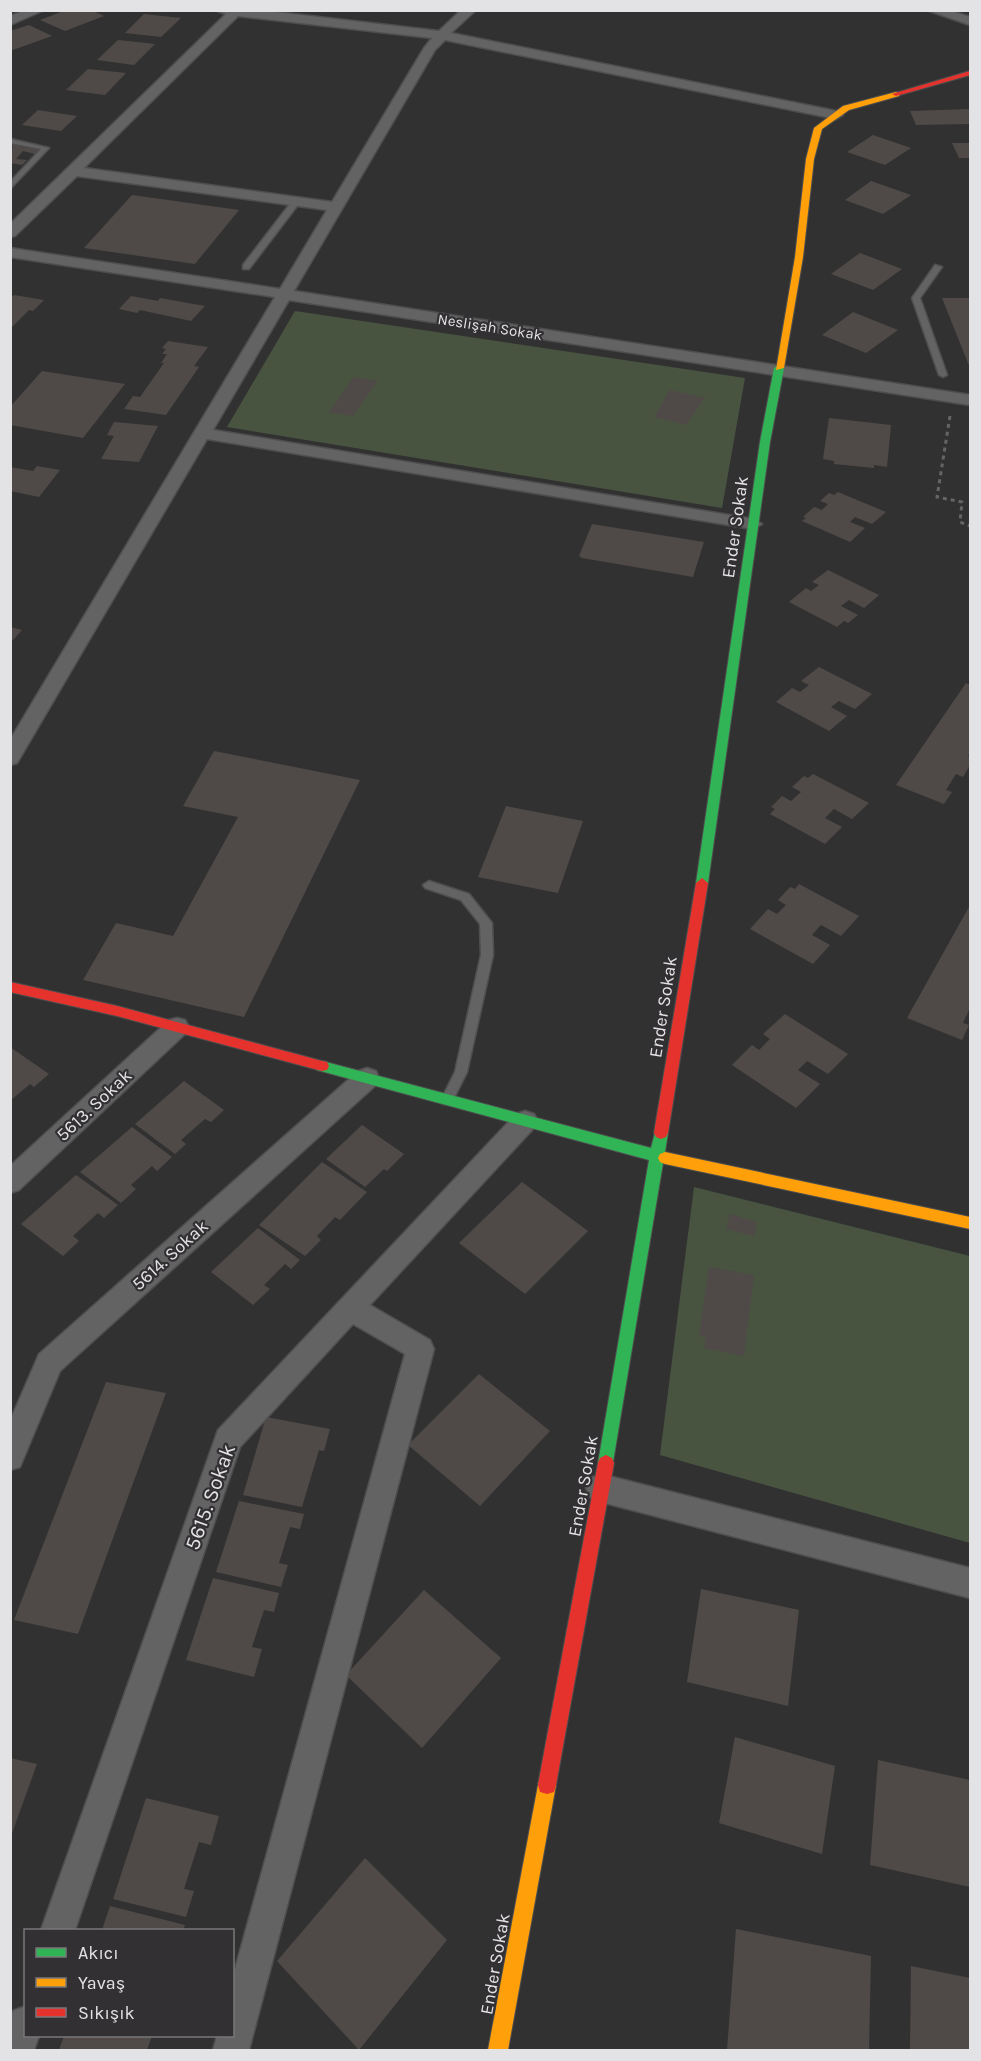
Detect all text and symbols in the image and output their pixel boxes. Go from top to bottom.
street label: Neslişah Sokak [436,310,544,344]
street label: Ender Sokak [717,475,753,579]
street label: Ender Sokak [644,955,682,1059]
street label: 5613. Sokak [52,1064,136,1146]
street label: 5614. Sokak [127,1215,213,1295]
street label: Ender Sokak [563,1434,603,1538]
street label: 5615. Sokak [180,1441,240,1553]
street label: Ender Sokak [475,1912,515,2016]
legend [24,1929,234,2037]
text: Akıcı [78,1942,119,1964]
text: Yavaş [78,1972,125,1994]
text: Sıkışık [78,2002,135,2024]

